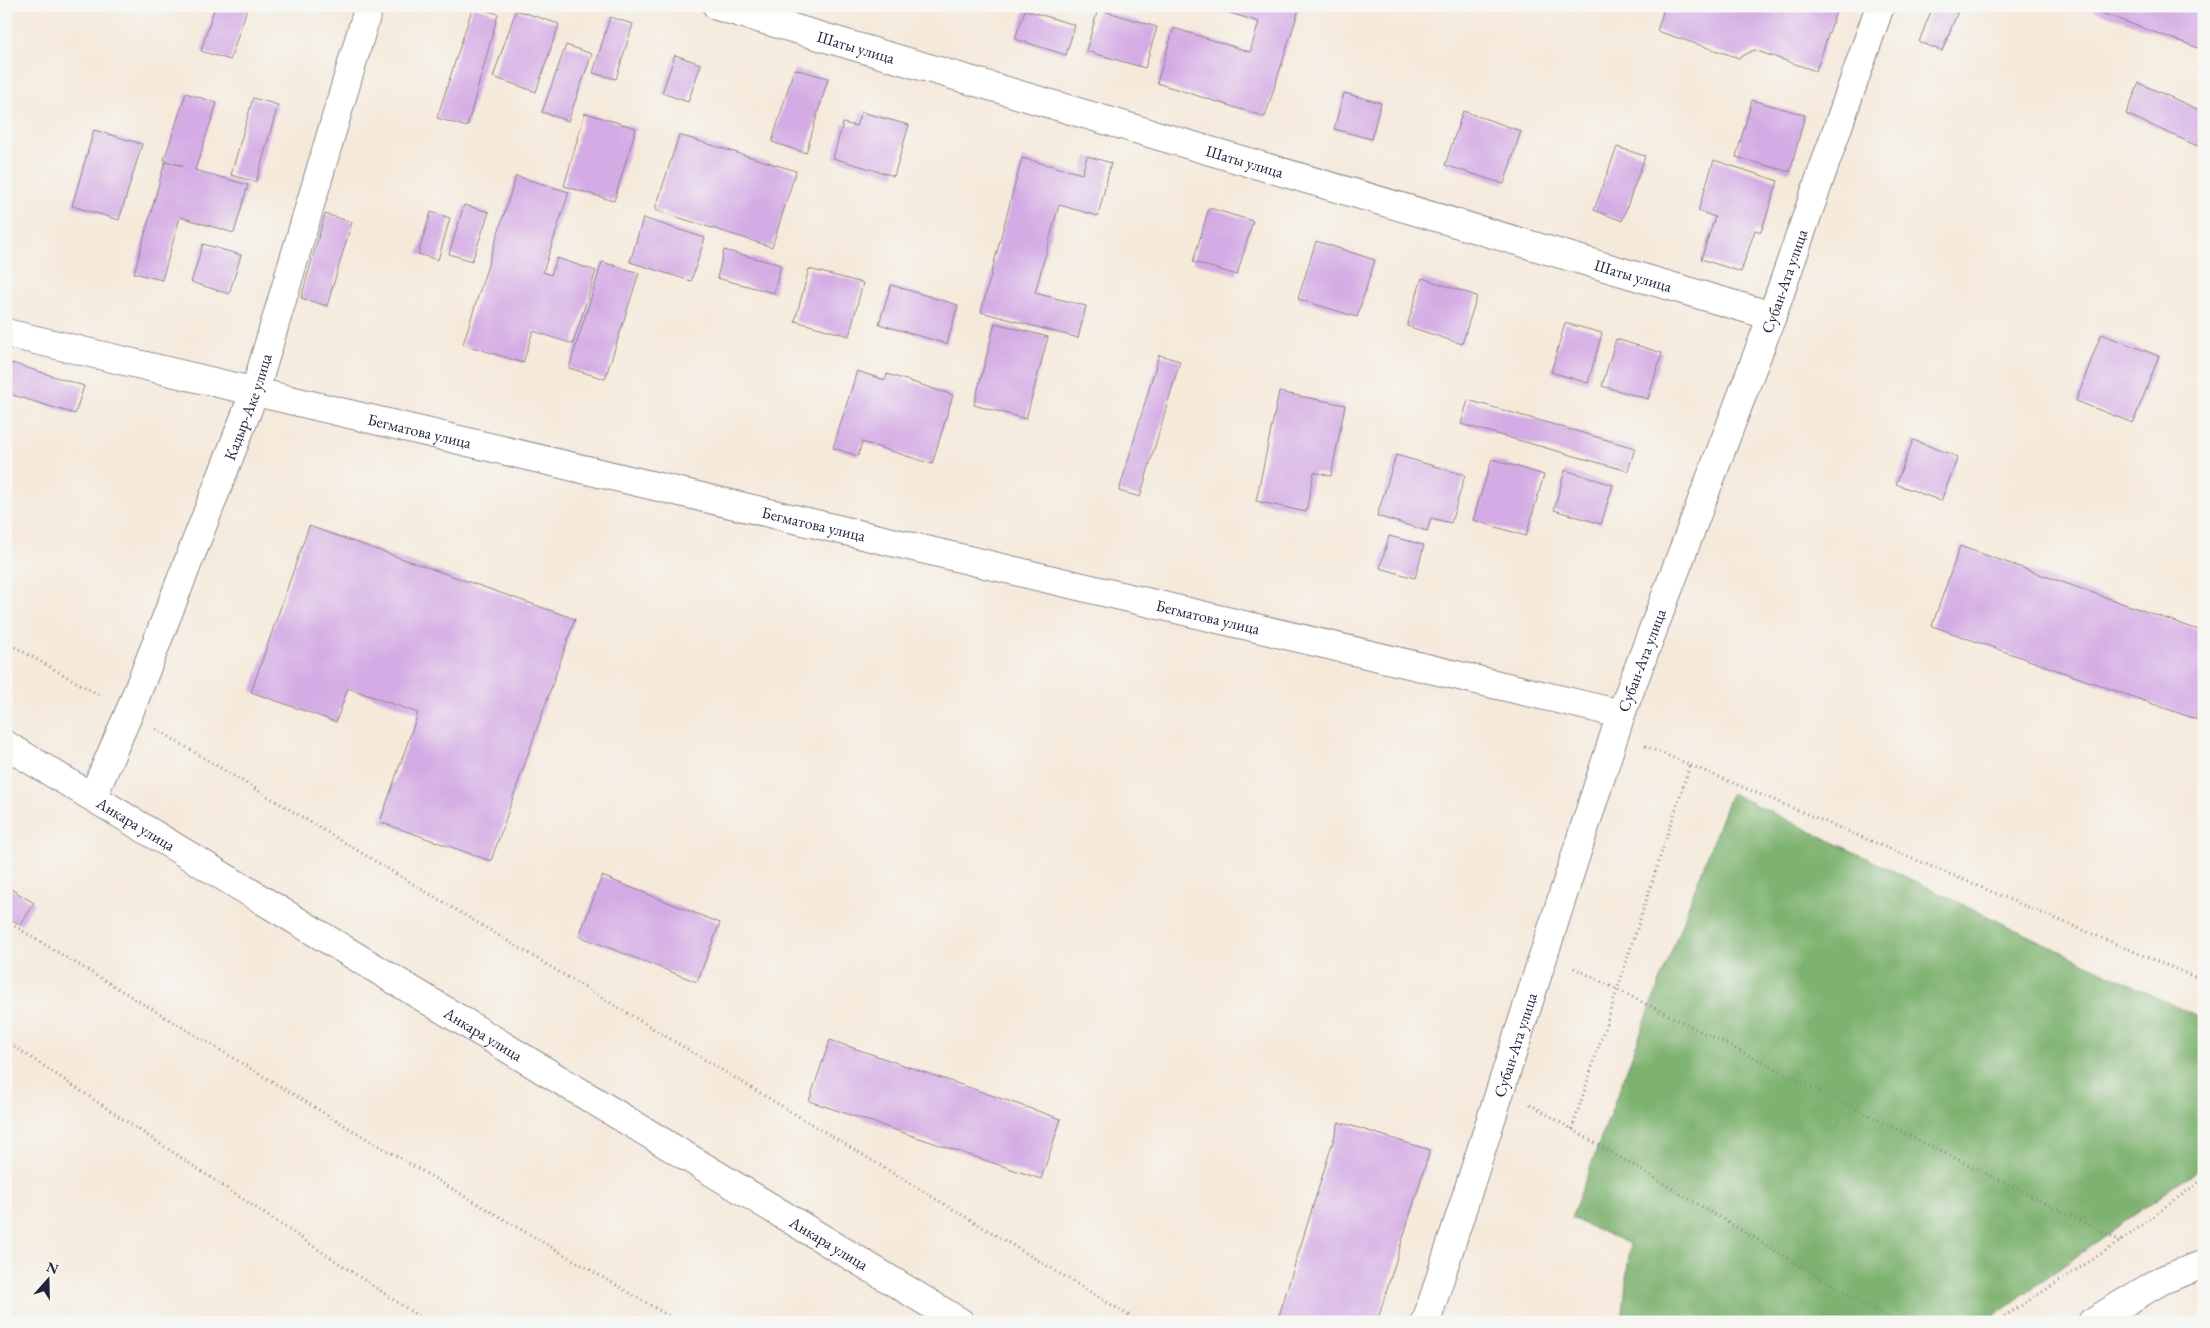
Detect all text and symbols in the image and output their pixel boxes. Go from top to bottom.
street label: Шаты улица [815,26,898,68]
street label: Шаты улица [1203,140,1287,183]
street label: Субан-Ата улица [1756,226,1812,336]
street label: Шаты улица [1592,254,1675,297]
street label: Кадыр-Аке улица [219,350,276,463]
street label: Бегматова улица [366,408,474,453]
street label: Бегматова улица [760,501,868,546]
street label: Бегматова улица [1154,594,1263,639]
street label: Субан-Ата улица [1612,605,1671,715]
street label: Анкара улица [92,791,180,856]
street label: Субан-Ата улица [1488,989,1542,1100]
street label: Анкара улица [439,1001,527,1066]
street label: Анкара улица [785,1211,873,1275]
north arrow [22,1256,72,1306]
text: N [44,1257,61,1278]

